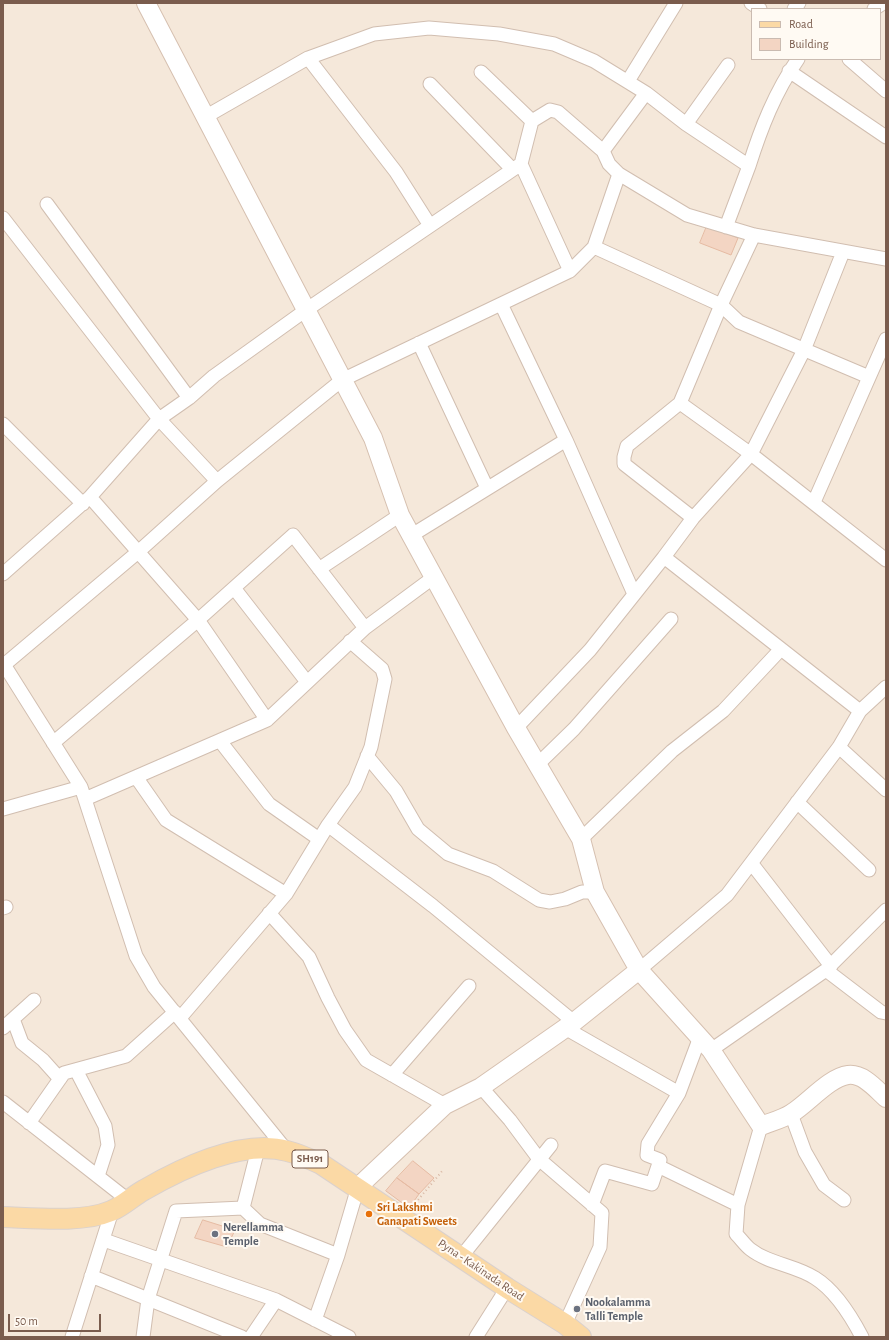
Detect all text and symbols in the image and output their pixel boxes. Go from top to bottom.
legend [751,8,881,60]
text: Road [789,18,813,30]
text: Building [789,38,829,50]
road number: SH191 [292,1150,328,1168]
place label: Sri Lakshmi Ganapati Sweets [377,1200,457,1228]
marker: Sri Lakshmi Ganapati Sweets [364,1209,374,1219]
place label: Nerellamma Temple [223,1220,284,1248]
marker: Nerellamma Temple [210,1229,220,1239]
street label: Pyna - Kakinada Road [435,1236,527,1304]
place label: Nookalamma Talli Temple [585,1295,650,1323]
marker: Nookalamma Talli Temple [572,1304,582,1314]
scale bar [10,1306,103,1332]
text: 50 m [15,1315,38,1327]

